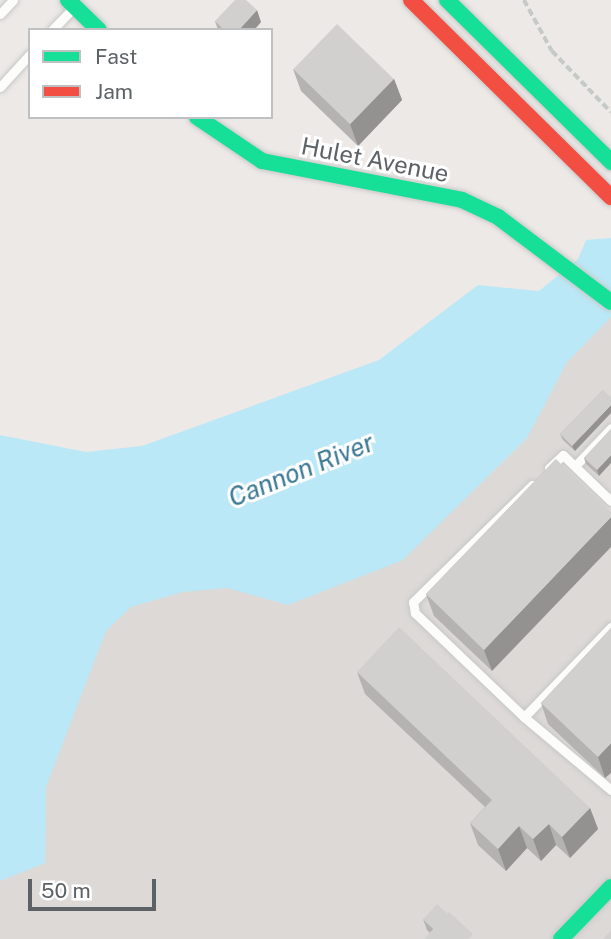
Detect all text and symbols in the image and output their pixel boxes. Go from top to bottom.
legend [28,28,273,119]
text: Fast [95,44,137,69]
text: Jam [95,79,133,104]
street label: Hulet Avenue [299,132,451,188]
water label: Cannon River [224,427,378,513]
scale bar [32,866,159,910]
text: 50 m [41,878,91,903]

